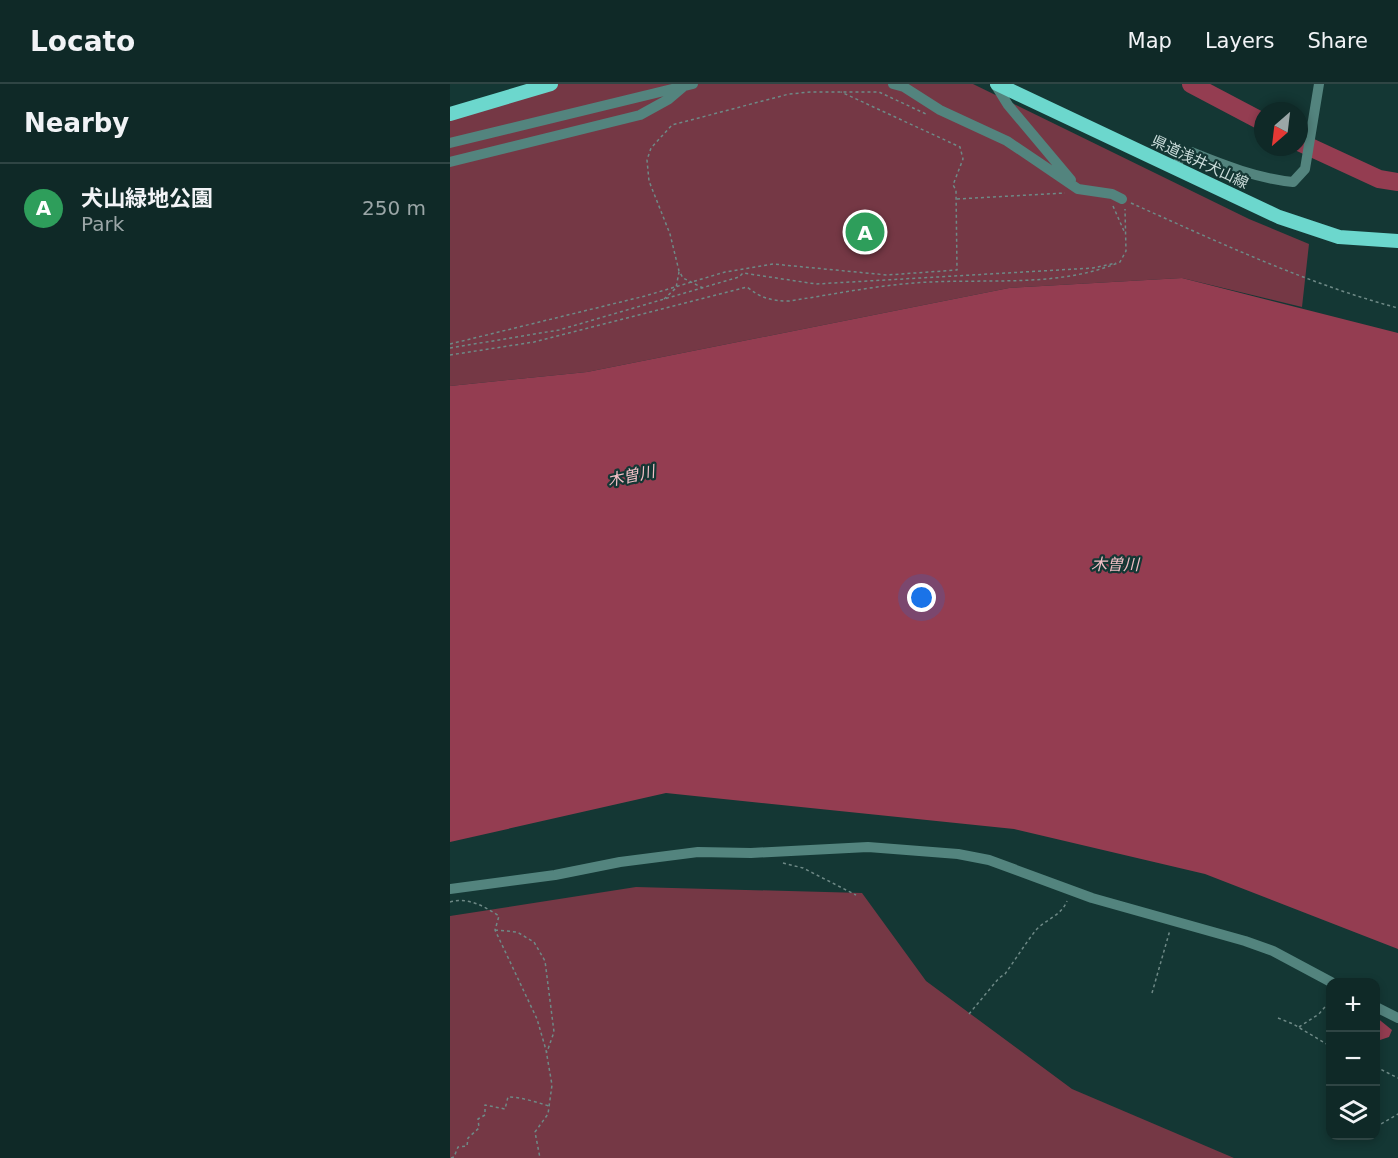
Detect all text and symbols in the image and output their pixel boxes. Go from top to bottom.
text: Locato [30,25,135,58]
text: Map [1128,29,1172,53]
text: Layers [1205,29,1274,53]
text: Share [1307,29,1368,53]
north arrow [1254,102,1308,156]
text: Nearby [24,108,129,138]
street label: 県道浅井犬山線 [1149,132,1251,192]
text: 犬山緑地公園 [81,186,213,211]
text: A [36,196,51,220]
text: 250 m [362,196,426,220]
pin: A [846,210,884,254]
text: Park [81,212,124,236]
water label: 木曽川 [606,461,658,490]
water label: 木曽川 [1091,555,1141,574]
your location [907,583,936,612]
map controls [1326,978,1380,1140]
button: + [1326,978,1380,1032]
button: − [1326,1032,1380,1086]
button: layers [1326,1086,1380,1140]

